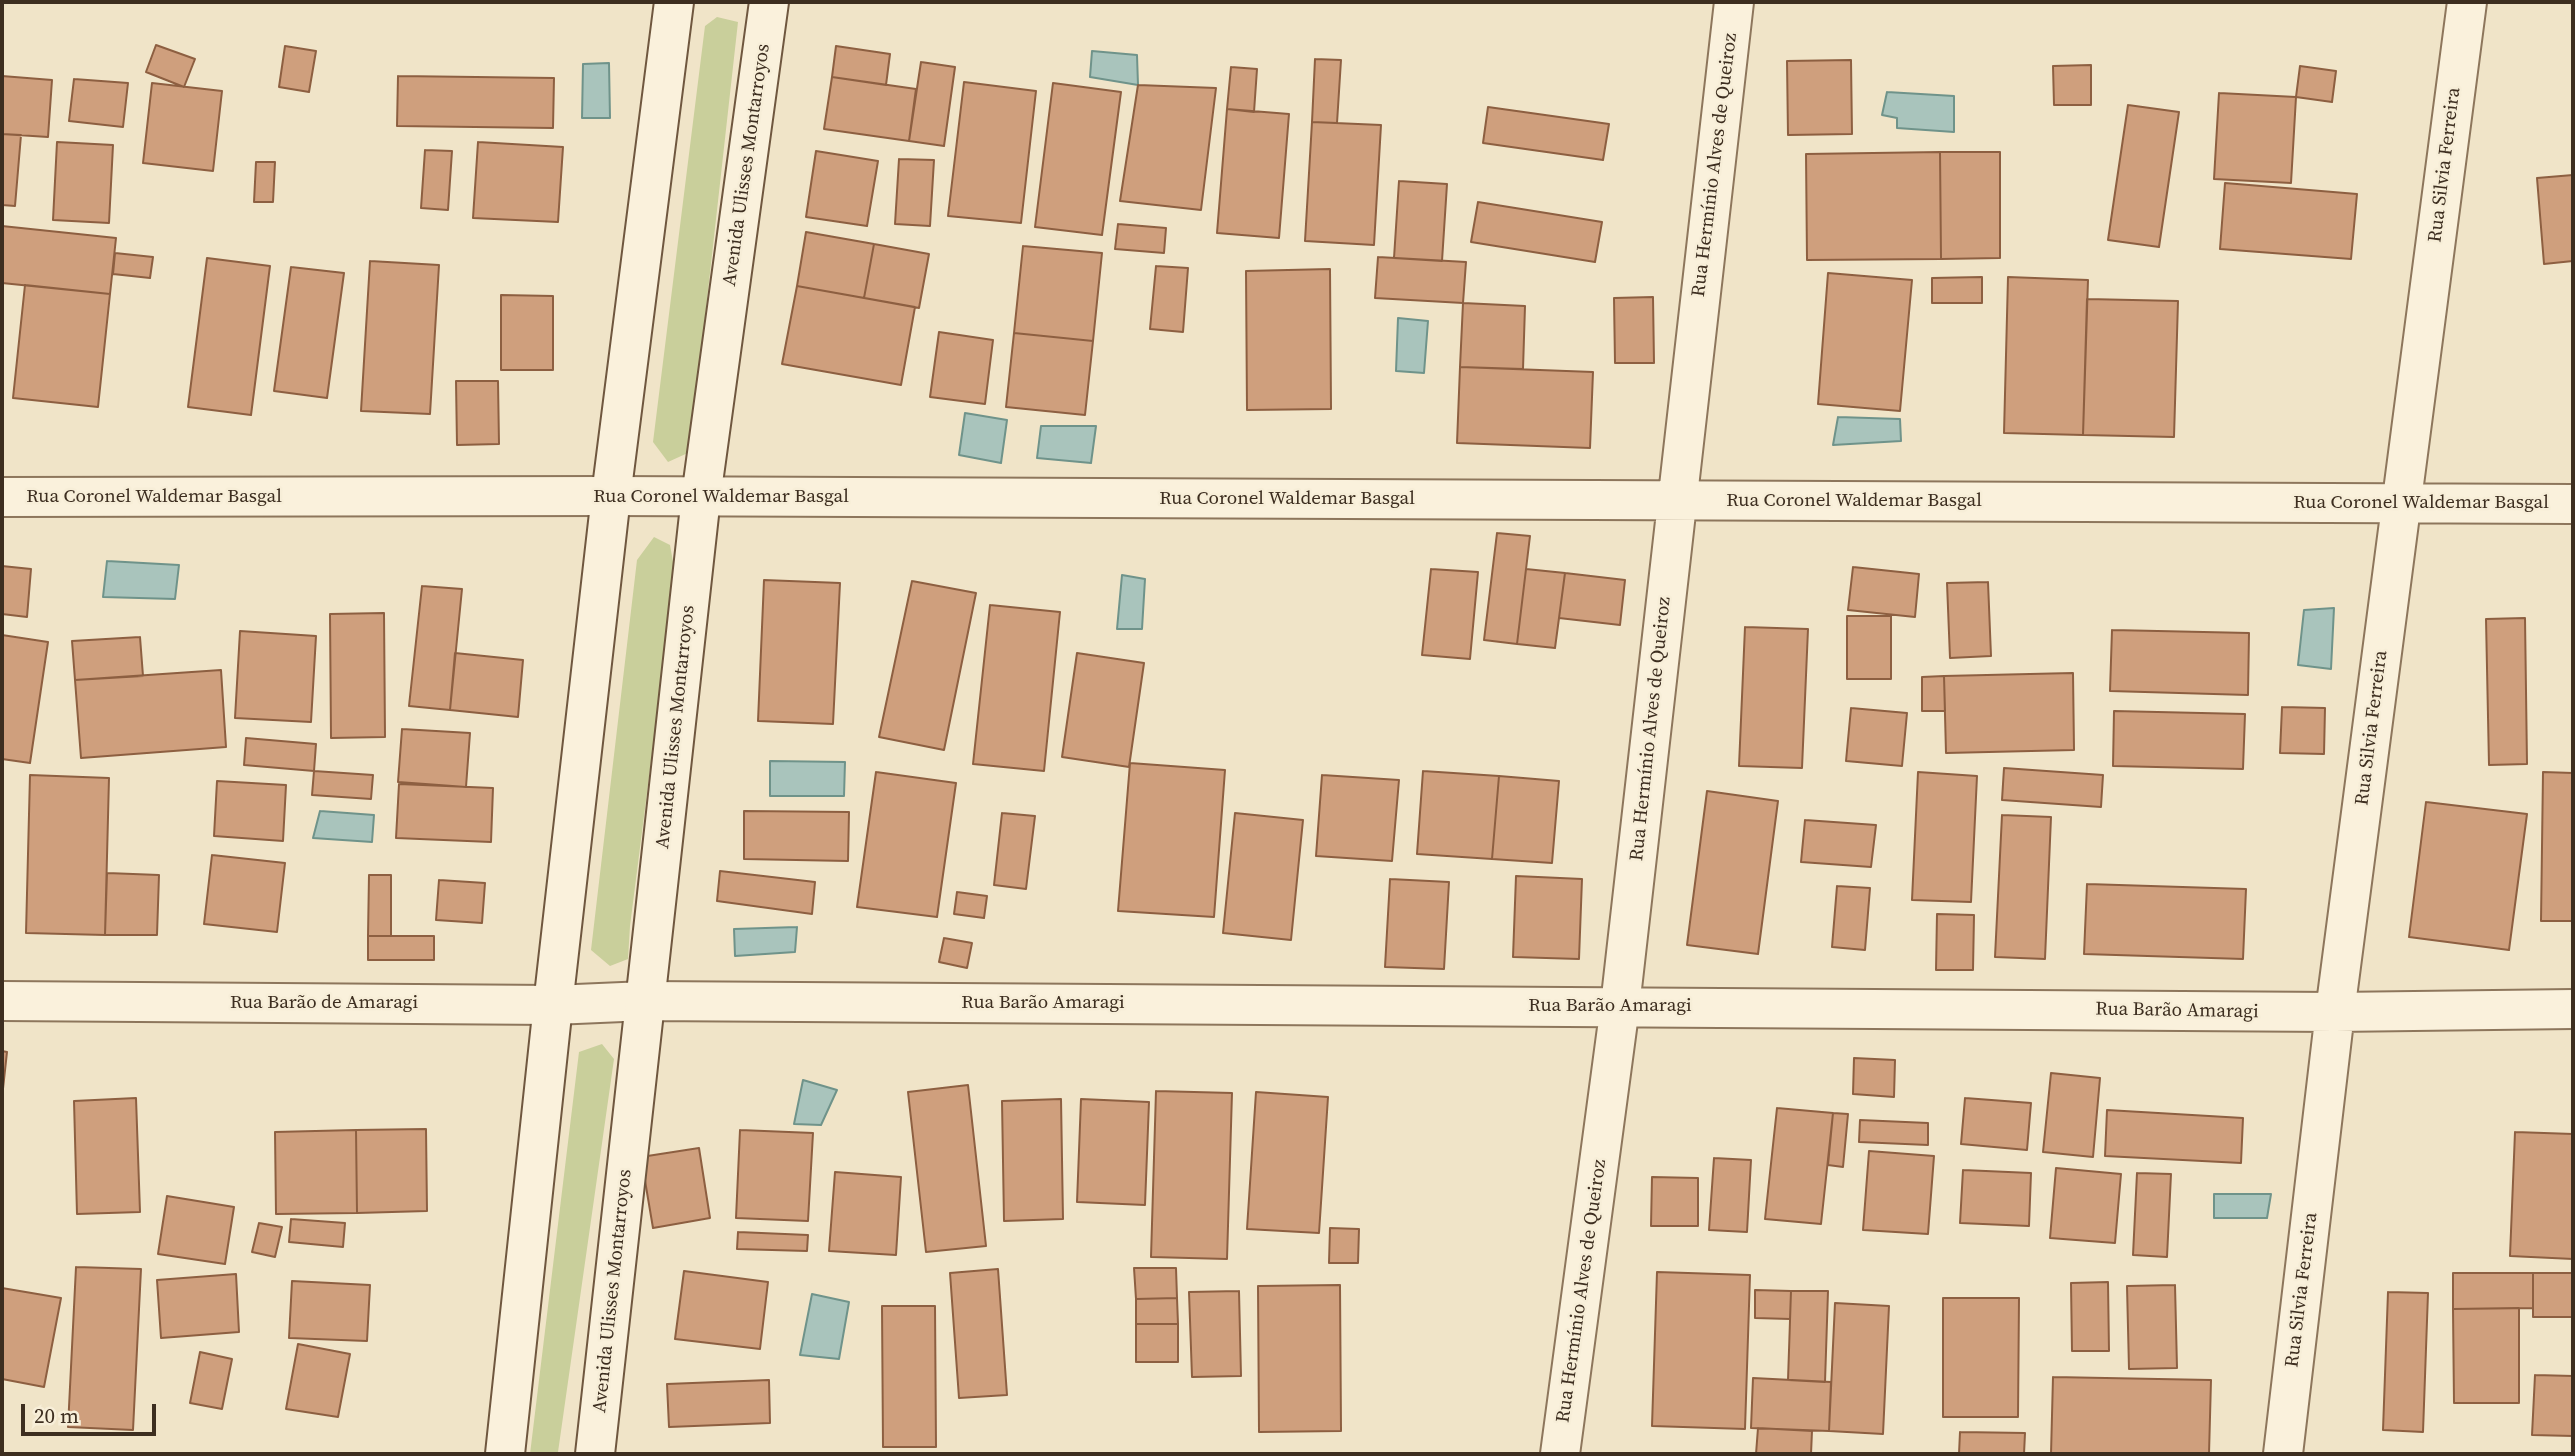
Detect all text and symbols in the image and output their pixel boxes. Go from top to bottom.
street label: Rua Hermínio Alves de Queiroz [1687,32,1743,298]
street label: Avenida Ulisses Montarroyos [719,42,775,288]
street label: Rua Silvia Ferreira [2424,86,2466,244]
street label: Rua Coronel Waldemar Basgal [26,486,282,508]
street label: Rua Coronel Waldemar Basgal [593,486,849,508]
street label: Rua Coronel Waldemar Basgal [1159,488,1415,510]
street label: Rua Coronel Waldemar Basgal [1726,490,1982,512]
street label: Rua Coronel Waldemar Basgal [2293,492,2549,514]
street label: Rua Hermínio Alves de Queiroz [1626,596,1676,862]
street label: Avenida Ulisses Montarroyos [652,604,700,850]
street label: Rua Silvia Ferreira [2351,649,2393,807]
street label: Rua Barão de Amaragi [230,992,418,1014]
street label: Rua Barão Amaragi [961,992,1125,1014]
street label: Rua Barão Amaragi [1528,995,1692,1017]
street label: Rua Barão Amaragi [2095,998,2259,1024]
street label: Rua Hermínio Alves de Queiroz [1552,1158,1612,1424]
street label: Avenida Ulisses Montarroyos [589,1168,637,1414]
street label: Rua Silvia Ferreira [2281,1211,2323,1369]
scale bar [24,1390,159,1434]
text: 20 m [34,1401,79,1430]

